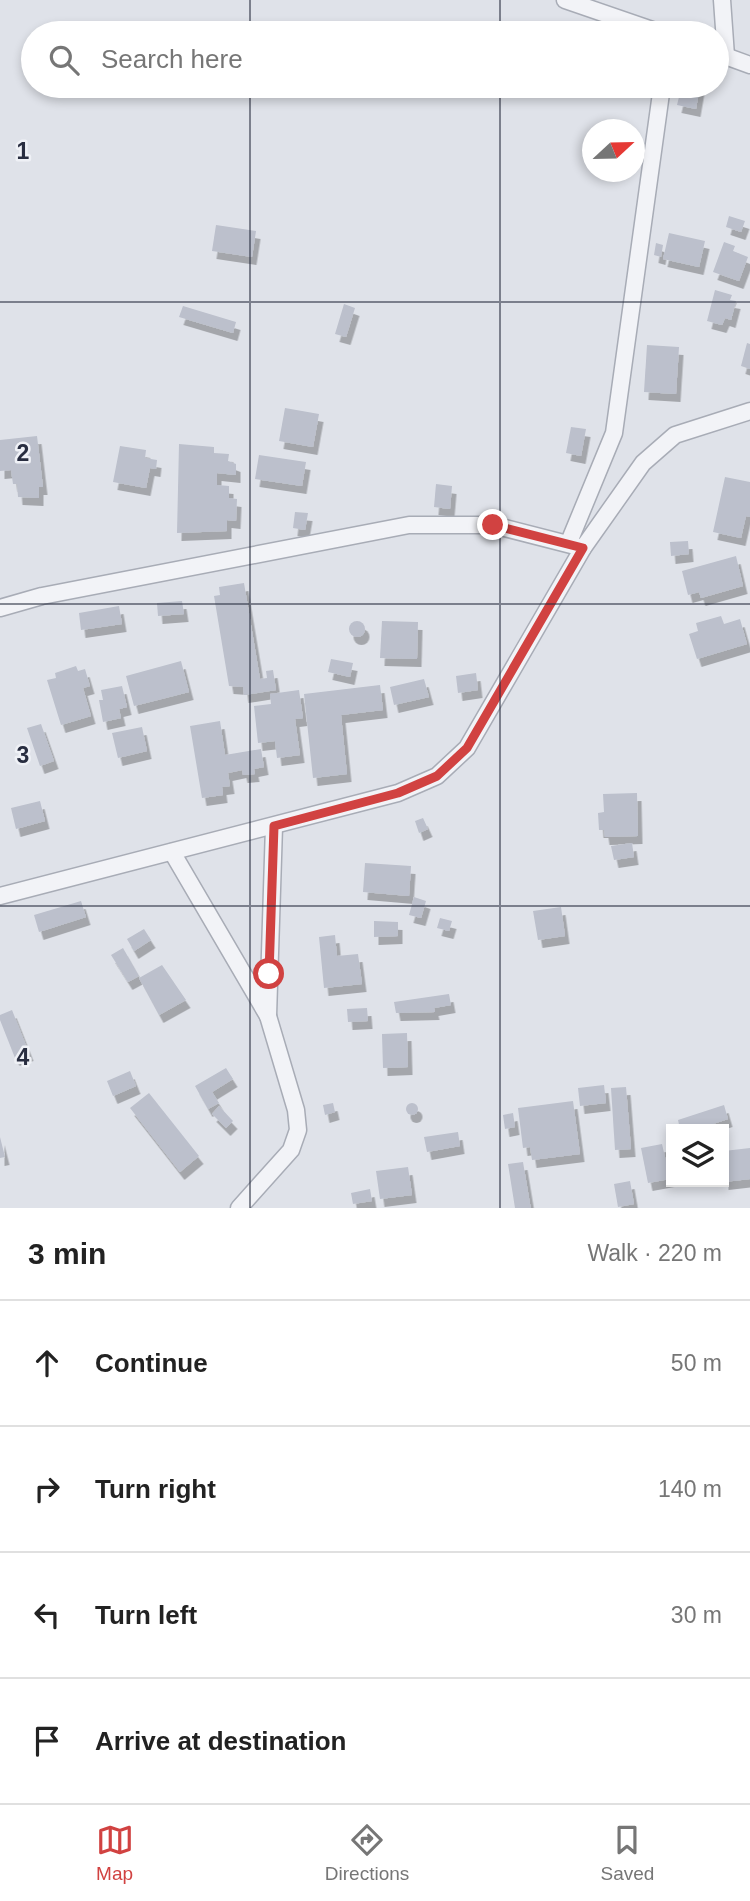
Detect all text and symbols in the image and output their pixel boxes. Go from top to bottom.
search box [21,21,729,98]
icon: search [45,41,83,79]
text: Search here [101,44,243,74]
north arrow [582,119,645,182]
text: 1 [17,138,30,164]
text: 2 [17,440,29,466]
route end [477,509,508,540]
text: 3 [17,742,29,768]
route start [253,958,284,989]
text: 4 [17,1044,30,1070]
map controls [666,1124,729,1187]
button: layers [666,1124,729,1187]
text: 3 min [28,1237,106,1270]
text: Walk · 220 m [587,1240,722,1266]
icon: ahead [28,1344,66,1382]
text: Continue [95,1348,208,1378]
text: 50 m [671,1350,722,1376]
icon: right [28,1470,66,1508]
text: Turn right [95,1474,216,1504]
text: 140 m [658,1476,722,1502]
icon: left [28,1596,66,1634]
text: Turn left [95,1600,197,1630]
text: 30 m [671,1602,722,1628]
icon: arrive [28,1722,66,1760]
text: Arrive at destination [95,1726,346,1756]
tab: Map [96,1821,134,1885]
tab: Directions [325,1821,409,1885]
tab: Saved [600,1821,654,1885]

